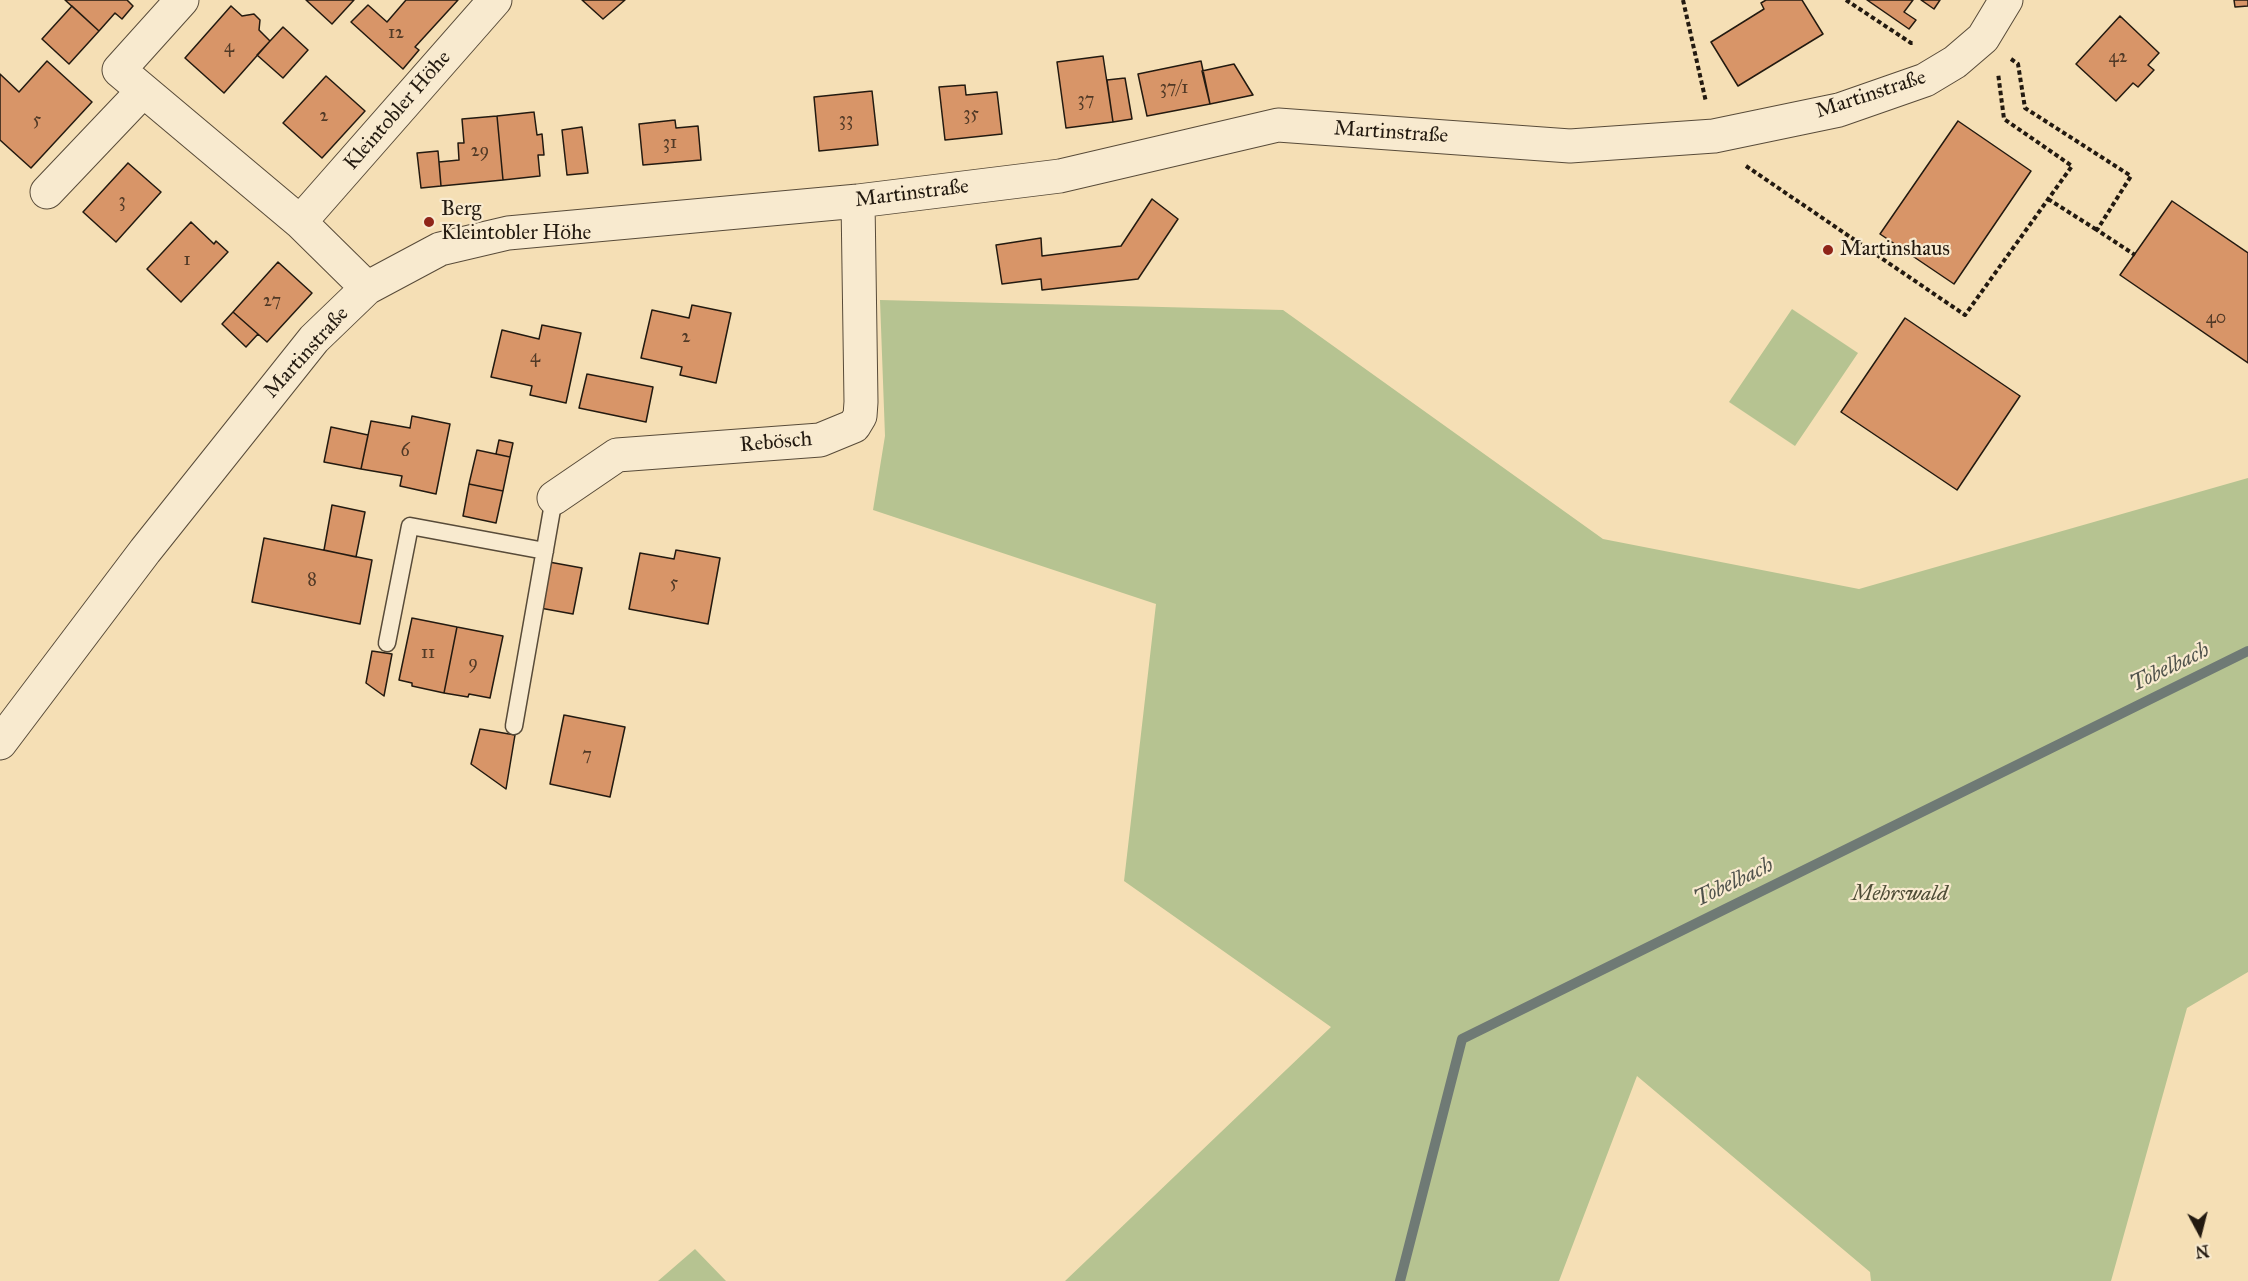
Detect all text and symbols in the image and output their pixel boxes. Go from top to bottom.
house number: 12 [388,23,404,45]
house number: 4 [224,37,234,59]
street label: Kleintobler Höhe [339,46,457,176]
house number: 42 [2109,47,2127,69]
street label: Martinstraße [1813,65,1929,125]
house number: 37/1 [1160,78,1188,100]
house number: 37 [1078,90,1094,112]
house number: 35 [963,104,979,126]
house number: 2 [320,106,328,128]
house number: 5 [33,110,41,132]
house number: 33 [839,110,853,132]
street label: Martinstraße [1333,116,1449,150]
house number: 31 [663,133,677,155]
house number: 29 [471,141,489,163]
street label: Martinstraße [854,175,970,213]
house number: 3 [118,191,126,213]
place label: Berg Kleintobler Höhe [441,197,591,247]
marker: Berg Kleintobler Höhe [422,215,436,229]
place label: Martinshaus [1840,237,1950,263]
marker: Martinshaus [1821,243,1835,257]
house number: 1 [183,250,191,272]
house number: 27 [263,291,281,313]
street label: Martinstraße [259,302,355,404]
house number: 40 [2206,308,2226,330]
house number: 2 [682,327,690,349]
house number: 4 [530,347,540,369]
street label: Rebösch [739,427,813,459]
house number: 6 [400,441,410,463]
house number: 8 [307,570,317,592]
house number: 5 [670,573,678,595]
water label: Tobelbach [2126,638,2214,698]
house number: 11 [421,643,435,665]
house number: 9 [468,653,478,675]
house number: 7 [582,745,592,767]
water label: Tobelbach [1690,853,1778,913]
park label: Mehrswald [1852,882,1948,908]
north arrow [2170,1203,2230,1263]
text: N [2194,1241,2210,1262]

